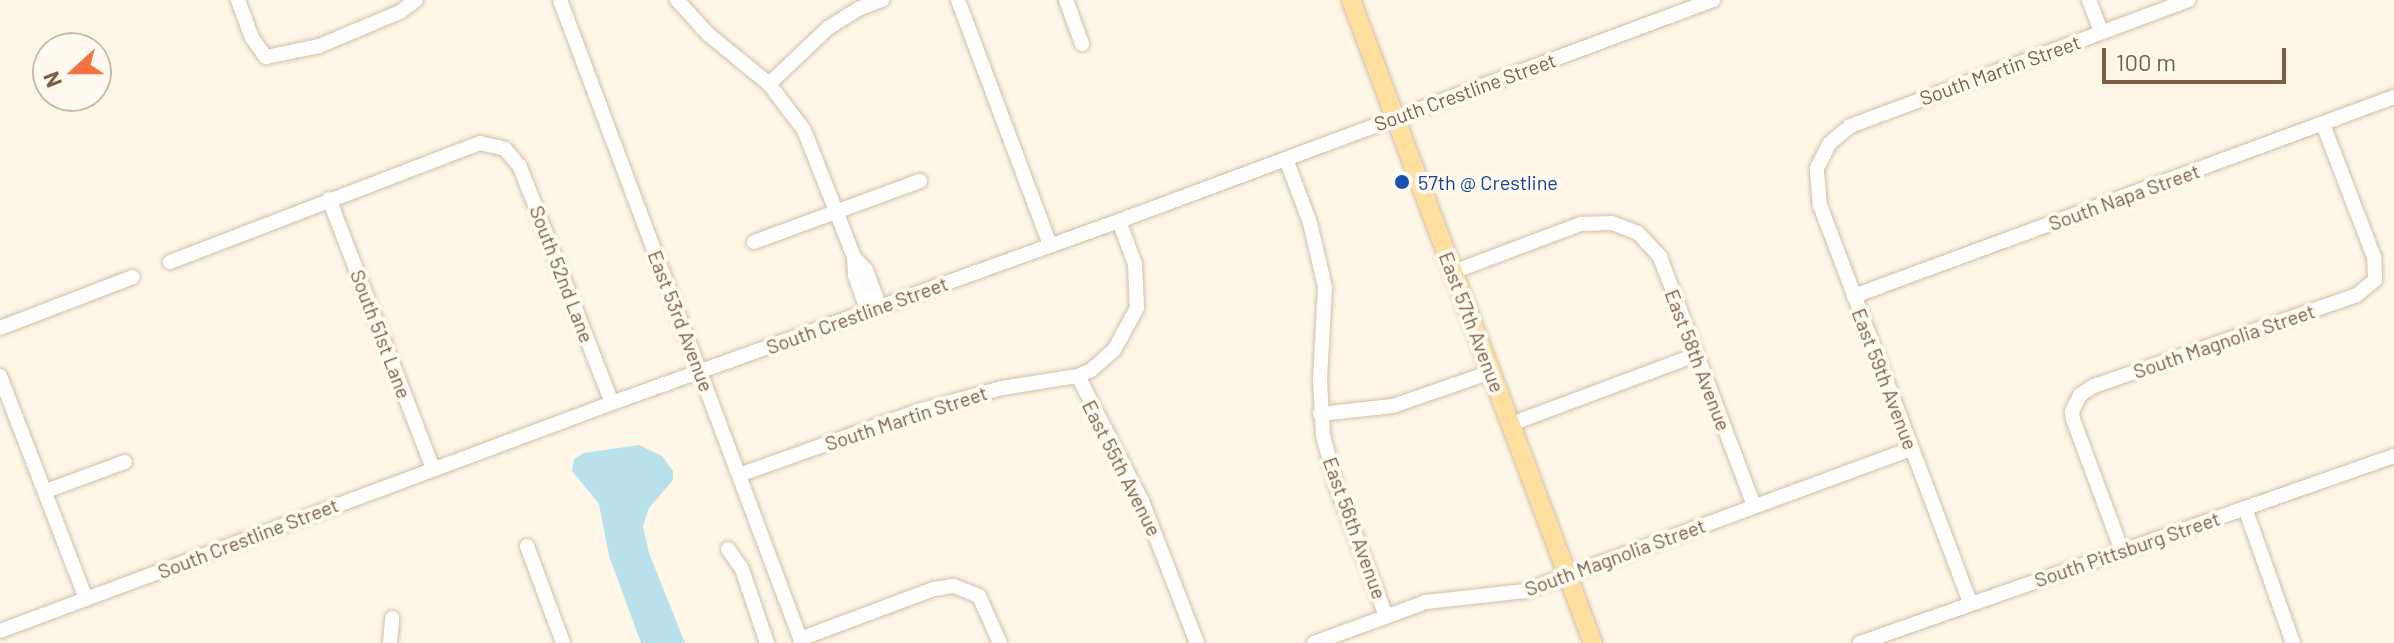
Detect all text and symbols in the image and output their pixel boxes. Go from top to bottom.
street label: South Martin Street [1916,30,2084,110]
north arrow [32,32,112,112]
scale bar [2106,32,2290,82]
text: 100 m [2116,47,2176,76]
street label: South Crestline Street [1371,48,1559,136]
text: N [37,68,66,91]
street label: South Napa Street [2045,159,2203,235]
place label: 57th @ Crestline [1418,170,1558,194]
marker: 57th @ Crestline [1393,173,1411,191]
street label: South 52nd Lane [525,202,599,346]
street label: East 53rd Avenue [643,247,719,395]
street label: East 57th Avenue [1434,248,1510,396]
street label: South 51st Lane [345,266,417,402]
street label: South Crestline Street [763,271,951,359]
street label: East 58th Avenue [1660,286,1736,434]
street label: South Magnolia Street [2130,299,2318,383]
street label: East 59th Avenue [1847,305,1923,453]
street label: South Martin Street [822,380,990,456]
street label: East 55th Avenue [1077,396,1167,540]
street label: East 56th Avenue [1318,454,1392,602]
street label: South Crestline Street [154,492,342,584]
street label: South Pittsburg Street [2031,506,2223,592]
street label: South Magnolia Street [1521,513,1709,601]

